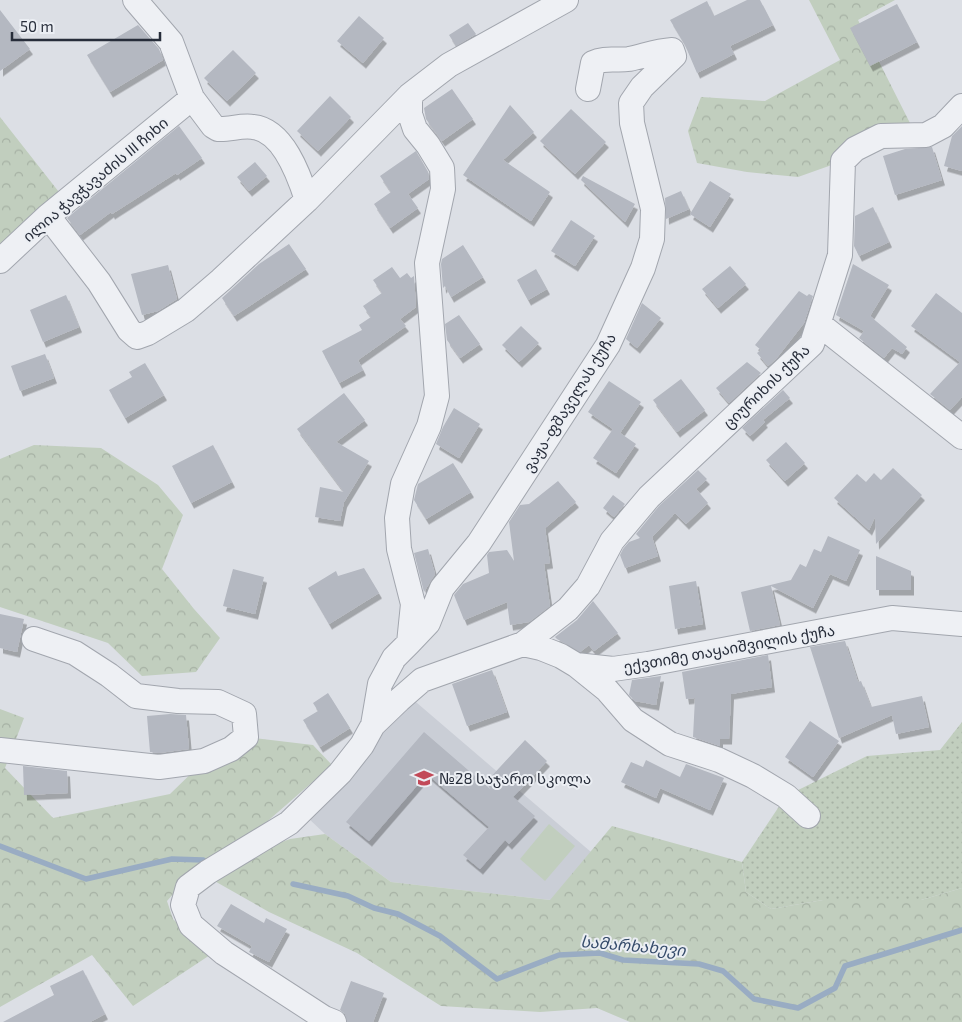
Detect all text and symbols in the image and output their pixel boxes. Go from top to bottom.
scale bar [12,10,160,42]
text: 50 m [20,17,54,35]
street label: ილია ჭავჭავაძის III ჩიხი [19,113,172,246]
street label: ვაჟა-ფშაველას ქუჩა [519,329,620,475]
street label: ციურიხის ქუჩა [719,340,814,433]
street label: ექვთიმე თაყაიშვილის ქუჩა [622,621,836,676]
school or university icon: №28 საჯარო სკოლა [413,767,435,789]
place label: №28 საჯარო სკოლა [439,769,591,788]
water label: სამარხახევი [580,931,687,960]

